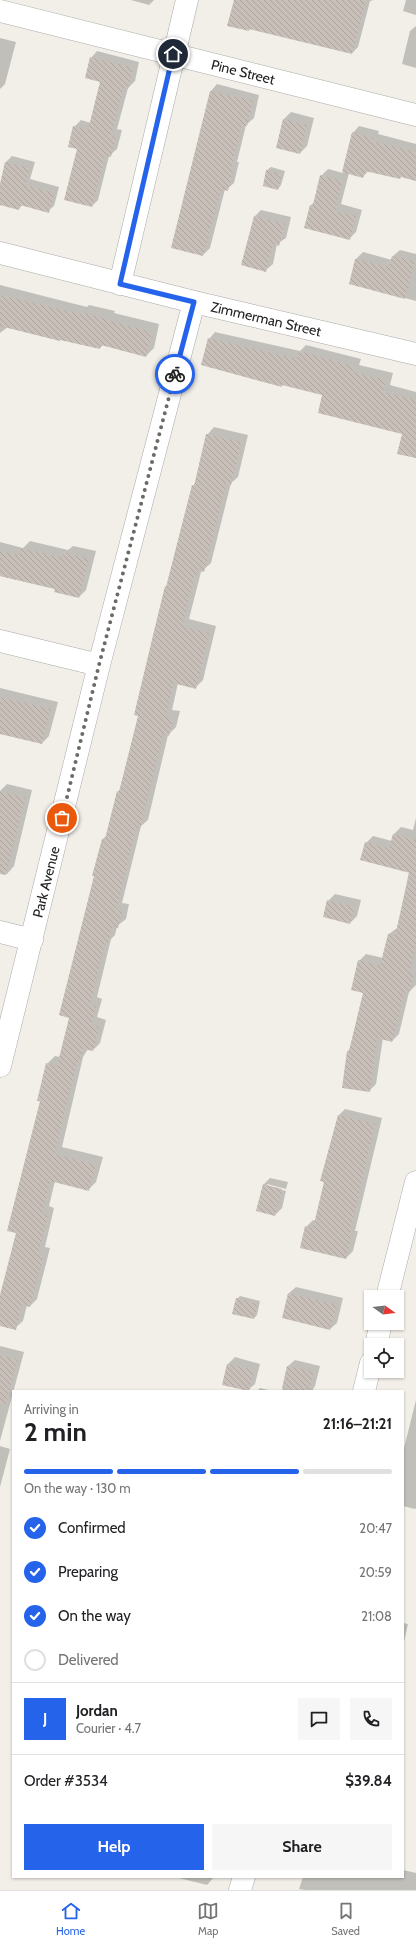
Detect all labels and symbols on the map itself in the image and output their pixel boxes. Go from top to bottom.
pin [156,37,190,71]
street label: Pine Street [209,55,277,89]
street label: Zimmerman Street [209,298,323,341]
courier [155,354,195,394]
pin [45,801,79,835]
street label: Park Avenue [28,845,64,919]
north arrow [364,1290,404,1330]

